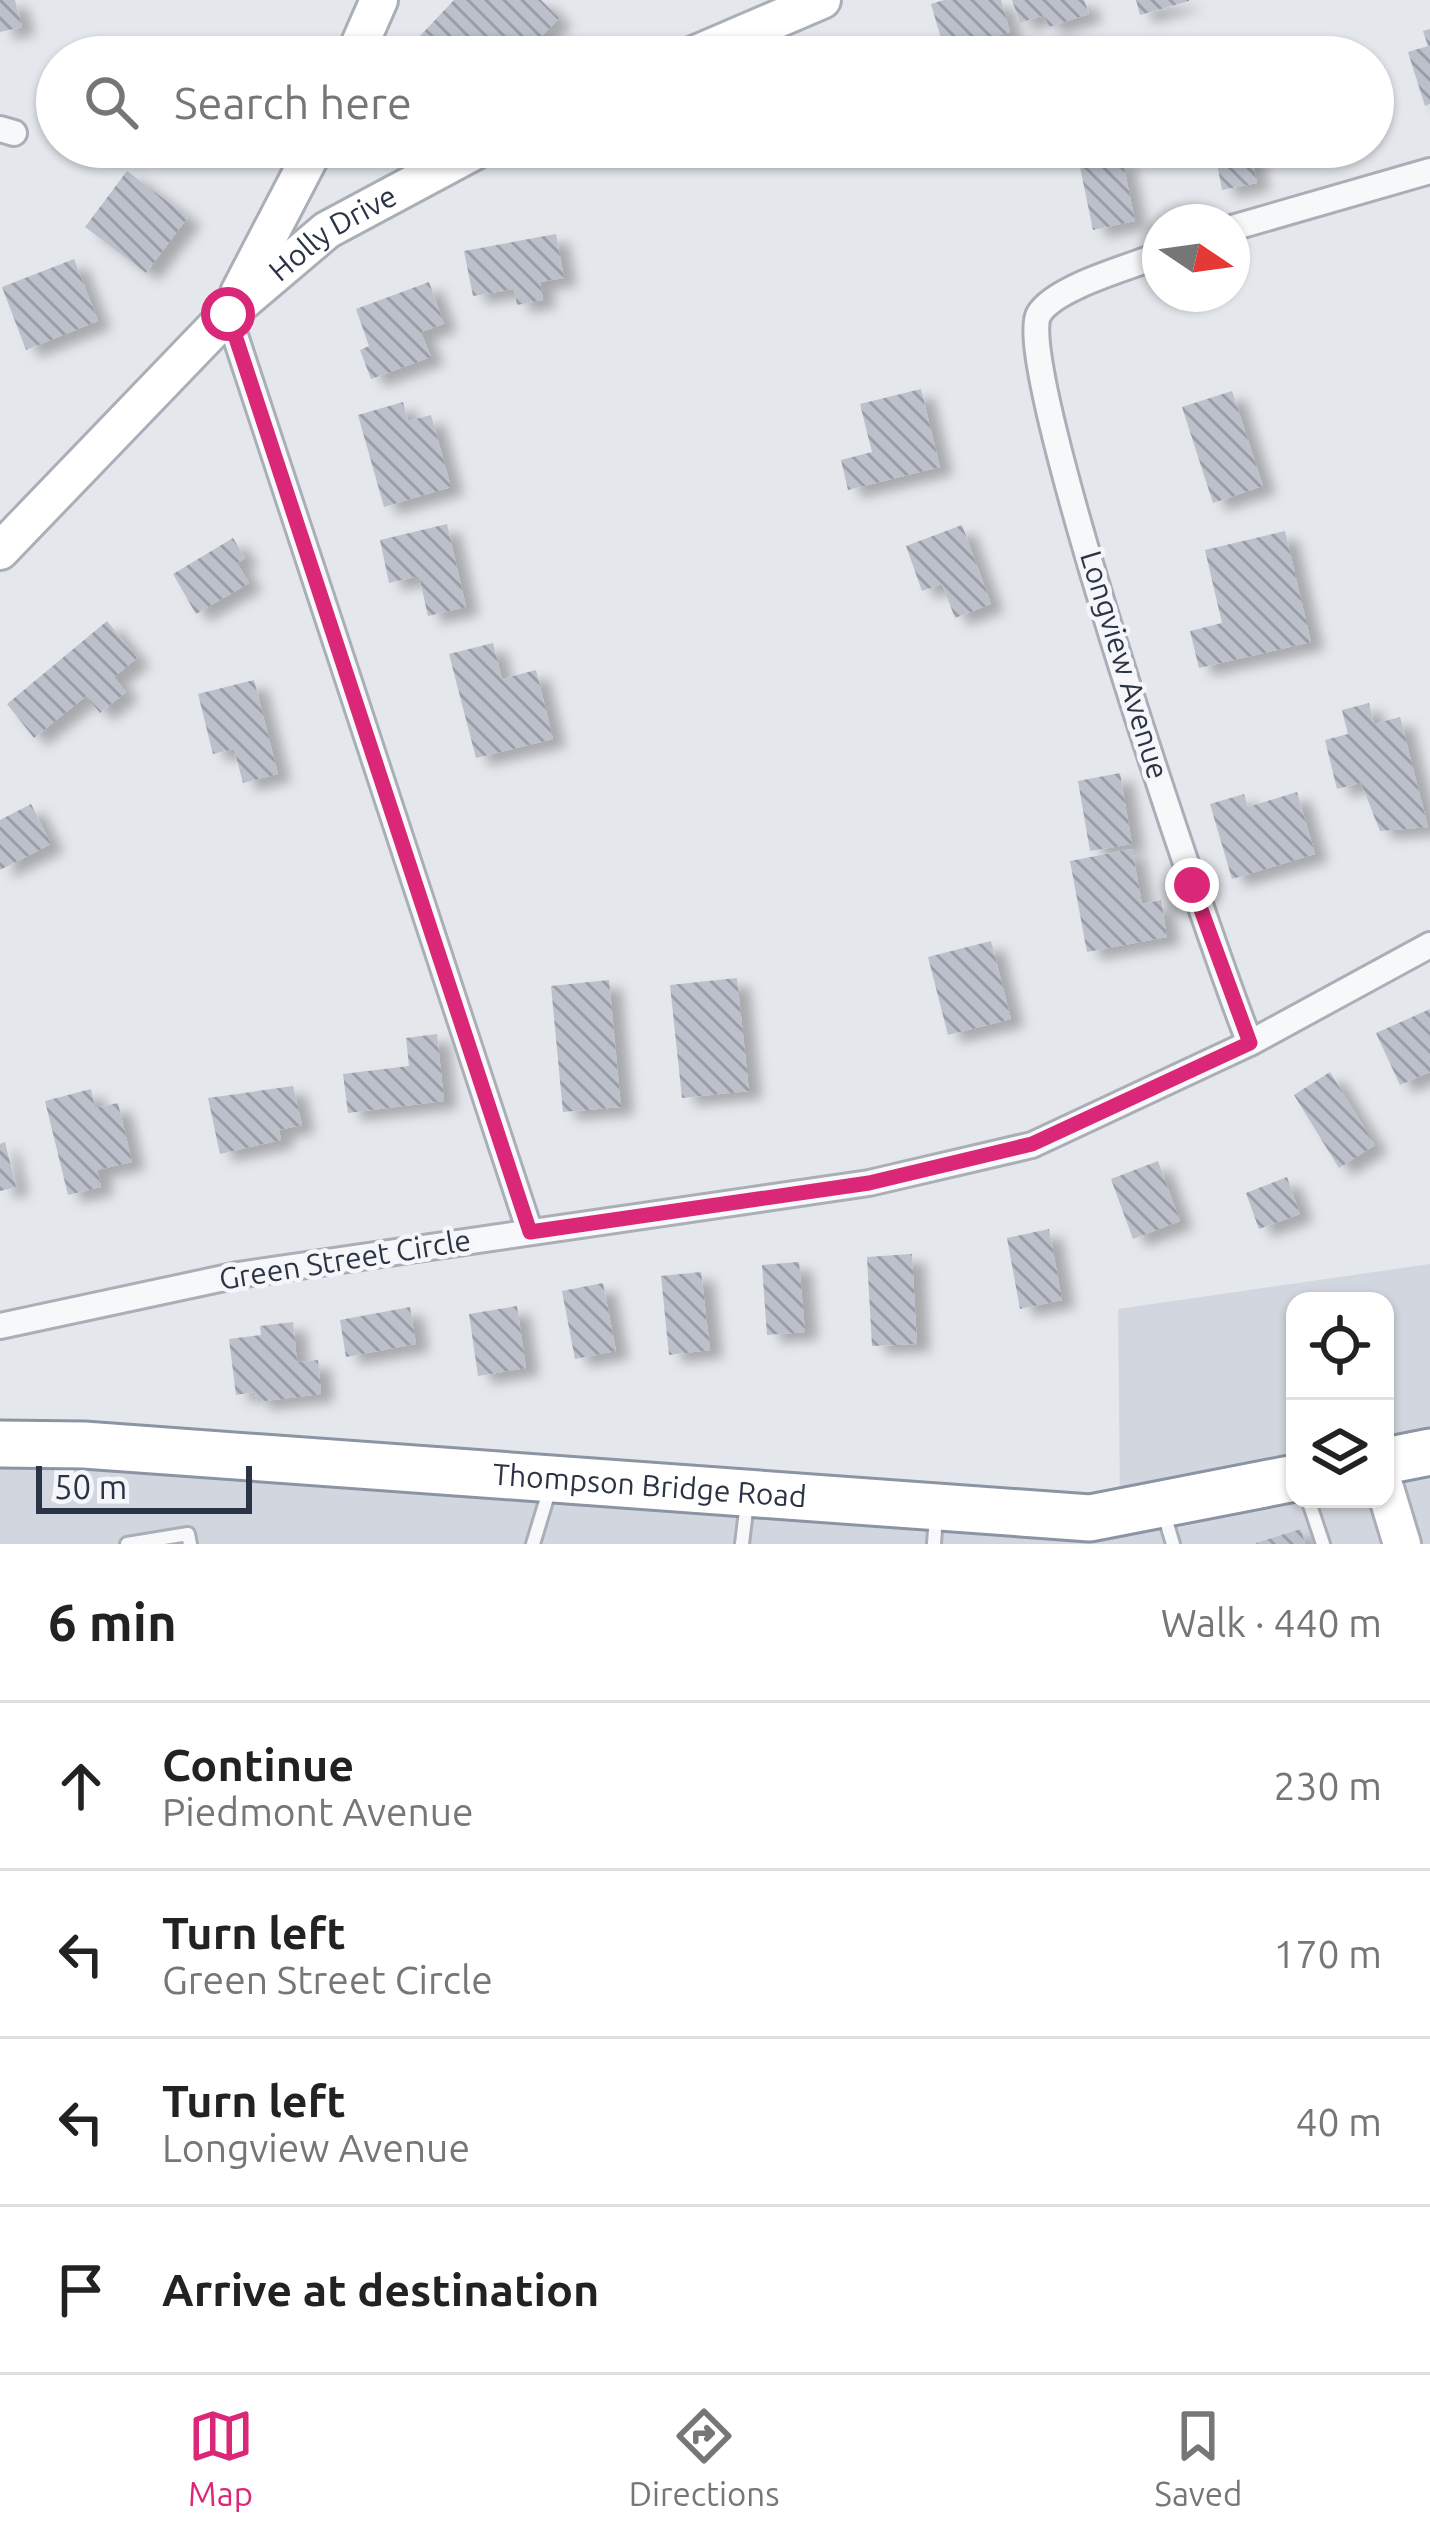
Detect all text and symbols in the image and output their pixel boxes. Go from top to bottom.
search box [36,36,1394,168]
icon: search [78,69,144,135]
text: Search here [174,77,412,128]
street label: Holly Drive [262,178,402,287]
north arrow [1142,204,1250,312]
route start [201,287,255,341]
street label: Longview Avenue [1074,546,1176,783]
route end [1165,858,1219,912]
street label: Green Street Circle [217,1222,473,1296]
map controls [1286,1292,1394,1508]
button: locate [1286,1292,1394,1400]
button: layers [1286,1400,1394,1508]
street label: Thompson Bridge Road [491,1457,808,1513]
scale bar [36,1460,252,1513]
text: 50 m [54,1468,127,1505]
text: 6 min [48,1593,177,1651]
text: Walk · 440 m [1161,1601,1382,1644]
text: Continue [162,1739,354,1790]
icon: ahead [48,1753,114,1819]
text: 230 m [1273,1764,1382,1807]
text: Piedmont Avenue [162,1790,474,1833]
text: Turn left [162,1907,346,1958]
icon: left [48,1921,114,1987]
text: 170 m [1273,1932,1382,1975]
text: Green Street Circle [162,1958,493,2001]
text: Turn left [162,2075,346,2126]
icon: left [48,2089,114,2155]
text: 40 m [1295,2100,1382,2143]
text: Longview Avenue [162,2126,470,2169]
icon: arrive [48,2257,114,2323]
text: Arrive at destination [162,2264,599,2315]
tab: Map [188,2403,254,2512]
tab: Directions [629,2403,779,2512]
tab: Saved [1155,2403,1242,2512]

